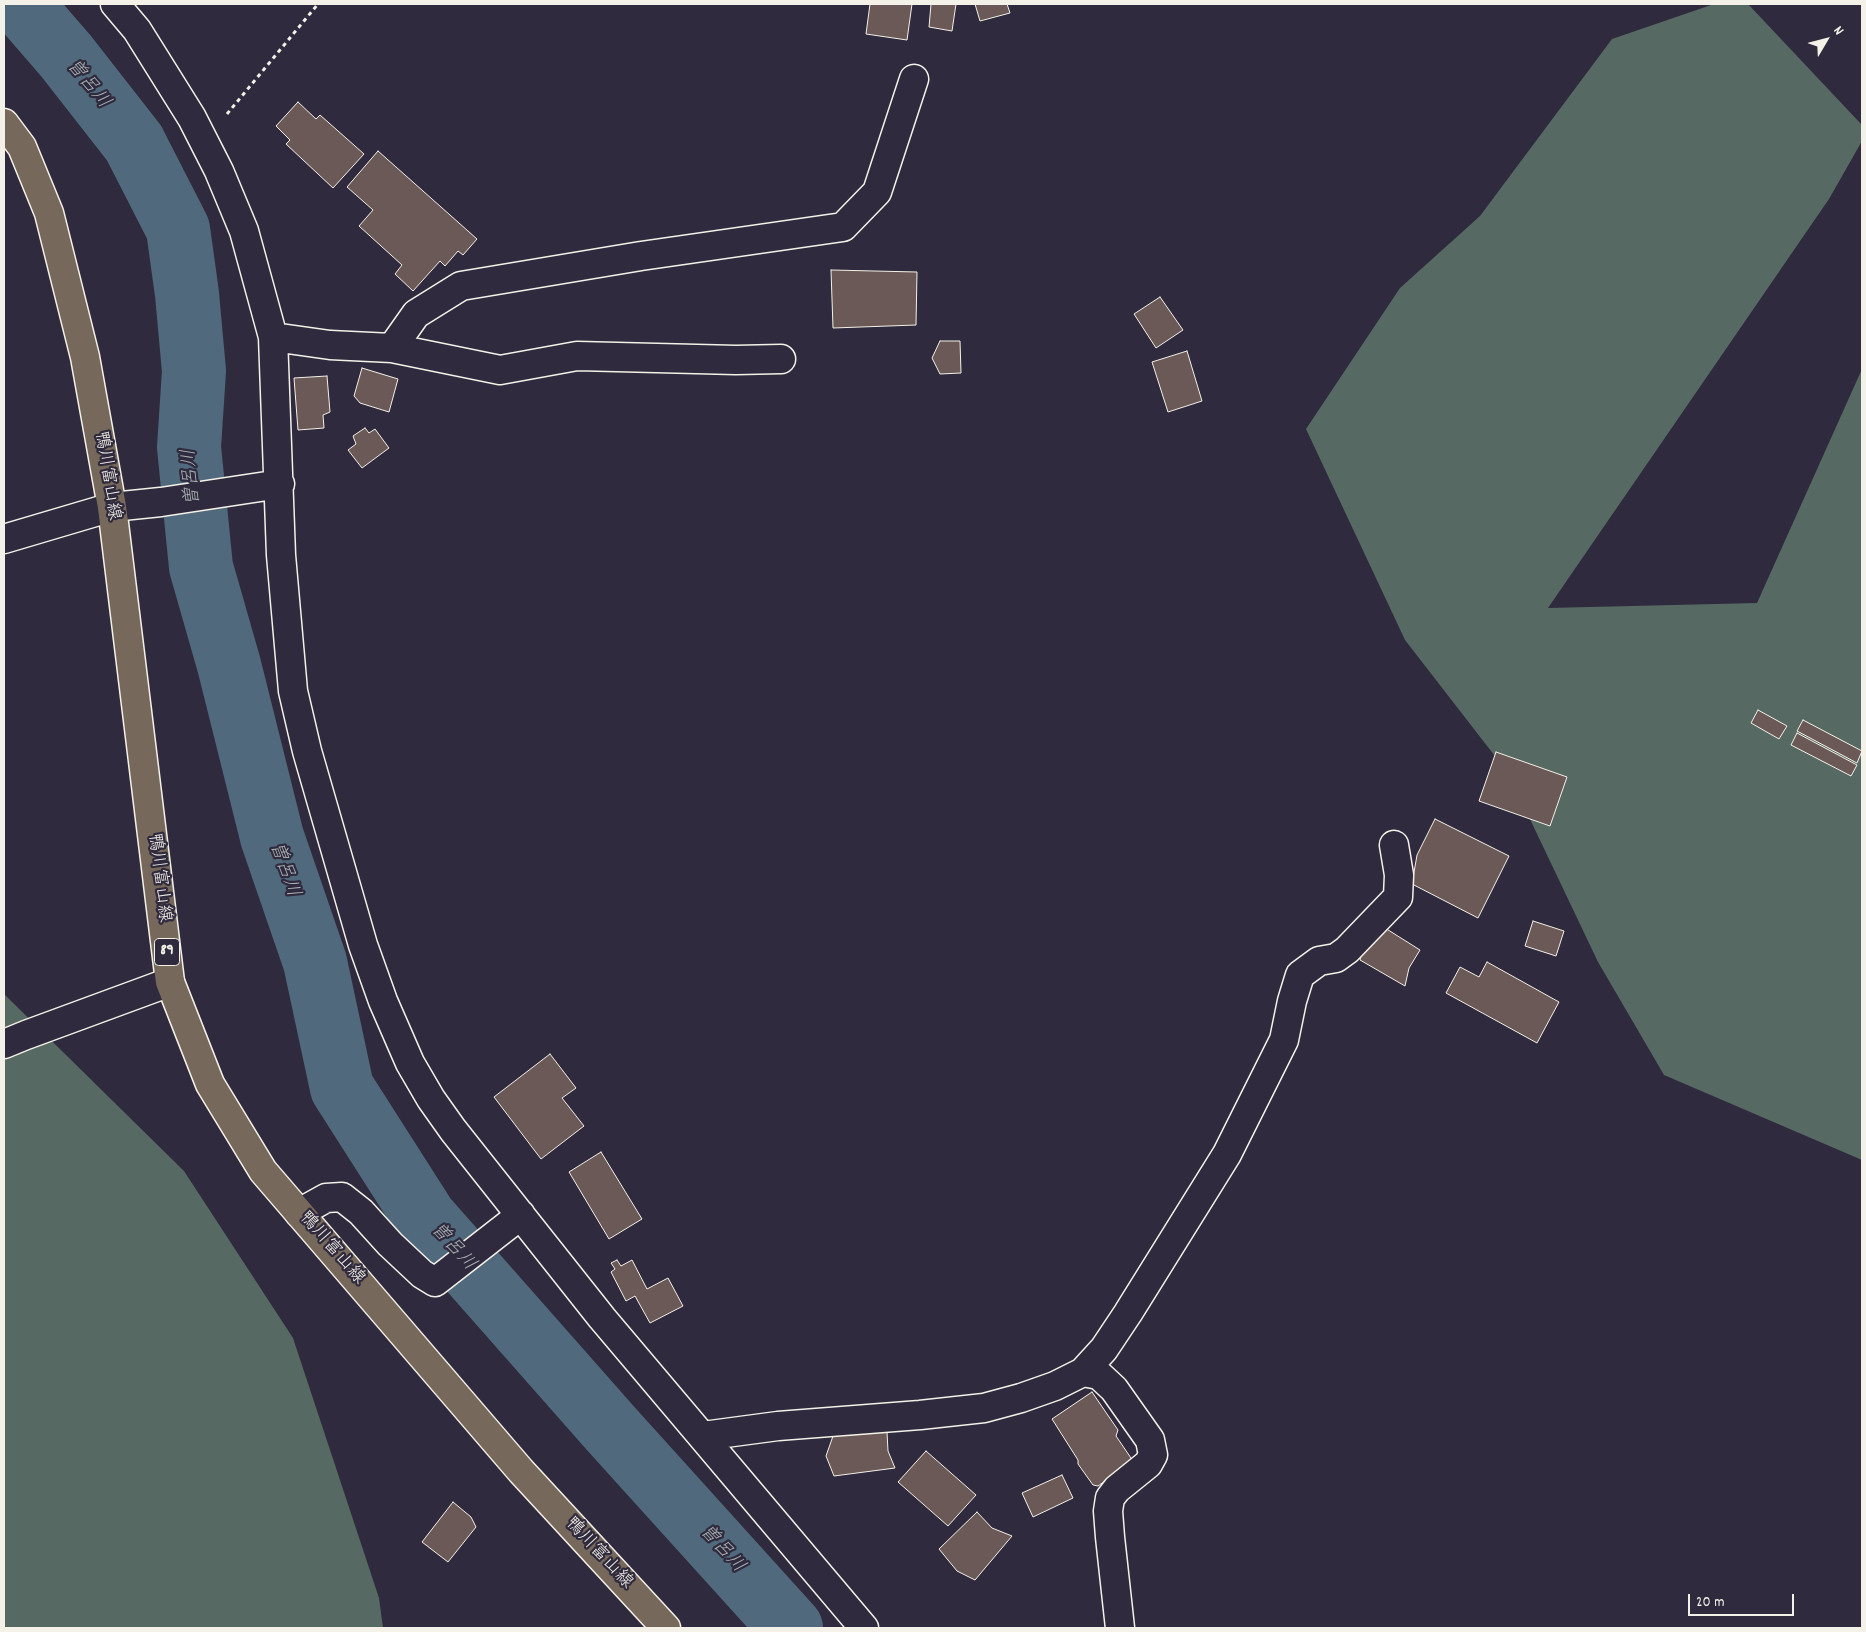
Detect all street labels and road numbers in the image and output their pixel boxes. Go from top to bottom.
street label: 鴨川富山線 [88,430,124,522]
street label: 鴨川富山線 [142,832,174,924]
road number: 89 [154,939,180,966]
street label: 鴨川富山線 [293,1208,369,1290]
street label: 鴨川富山線 [559,1514,637,1594]

